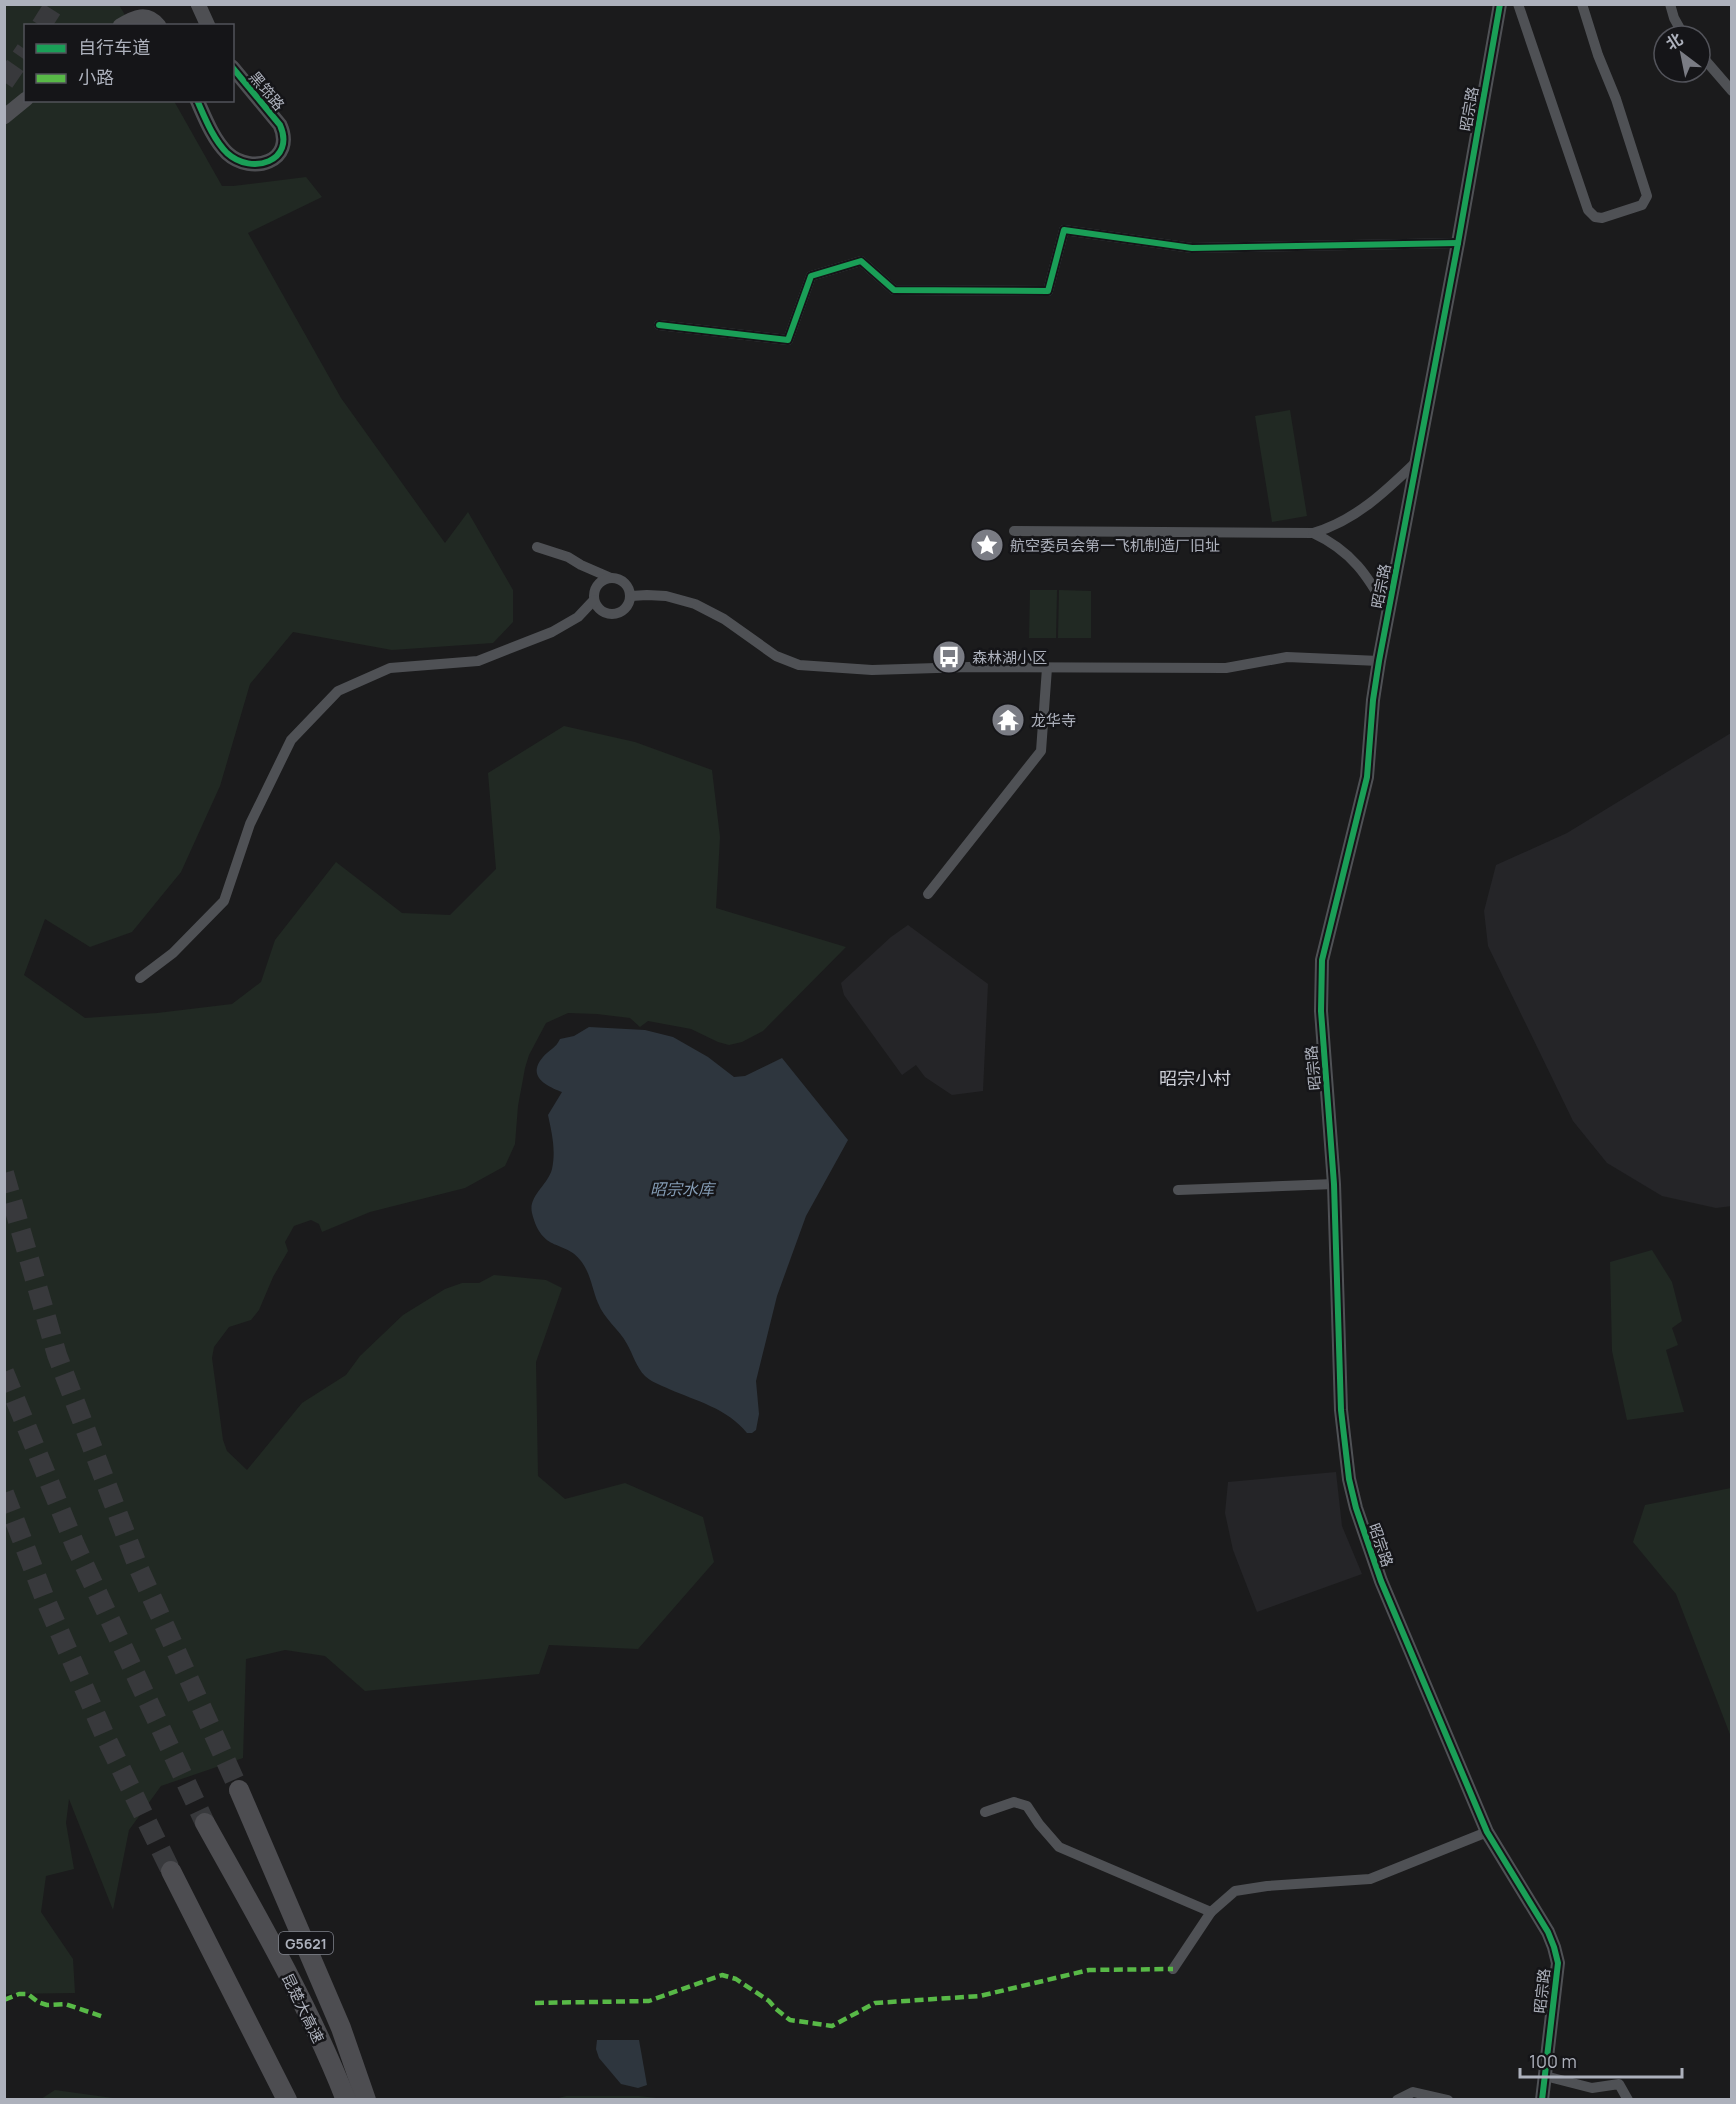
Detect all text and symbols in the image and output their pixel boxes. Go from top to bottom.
legend [24,24,234,102]
north arrow [1652,24,1712,84]
text: 北 [1661,28,1687,55]
text: 自行车道 [78,35,150,59]
text: 小路 [78,65,114,89]
street label: 黑筇路 [244,67,290,115]
street label: 昭宗路 [1455,85,1483,133]
place icon: 航空委员会第一飞机制造厂旧址 [969,527,1005,563]
place label: 航空委员会第一飞机制造厂旧址 [1010,535,1220,556]
street label: 昭宗路 [1366,562,1396,610]
bus stop icon: 森林湖小区 [931,639,967,675]
place label: 森林湖小区 [972,647,1047,668]
temple icon: 龙华寺 [990,702,1026,738]
place label: 龙华寺 [1031,710,1076,731]
street label: 昭宗路 [1301,1045,1325,1091]
district label: 昭宗小村 [1159,1066,1231,1090]
water label: 昭宗水库 [650,1178,717,1200]
street label: 昭宗路 [1364,1520,1398,1570]
road number: G5621 [279,1932,333,1954]
street label: 昭宗路 [1529,1968,1555,2014]
street label: 昆楚大高速 [277,1970,329,2046]
scale bar [1520,2041,1682,2079]
text: 100 m [1529,2049,1577,2073]

